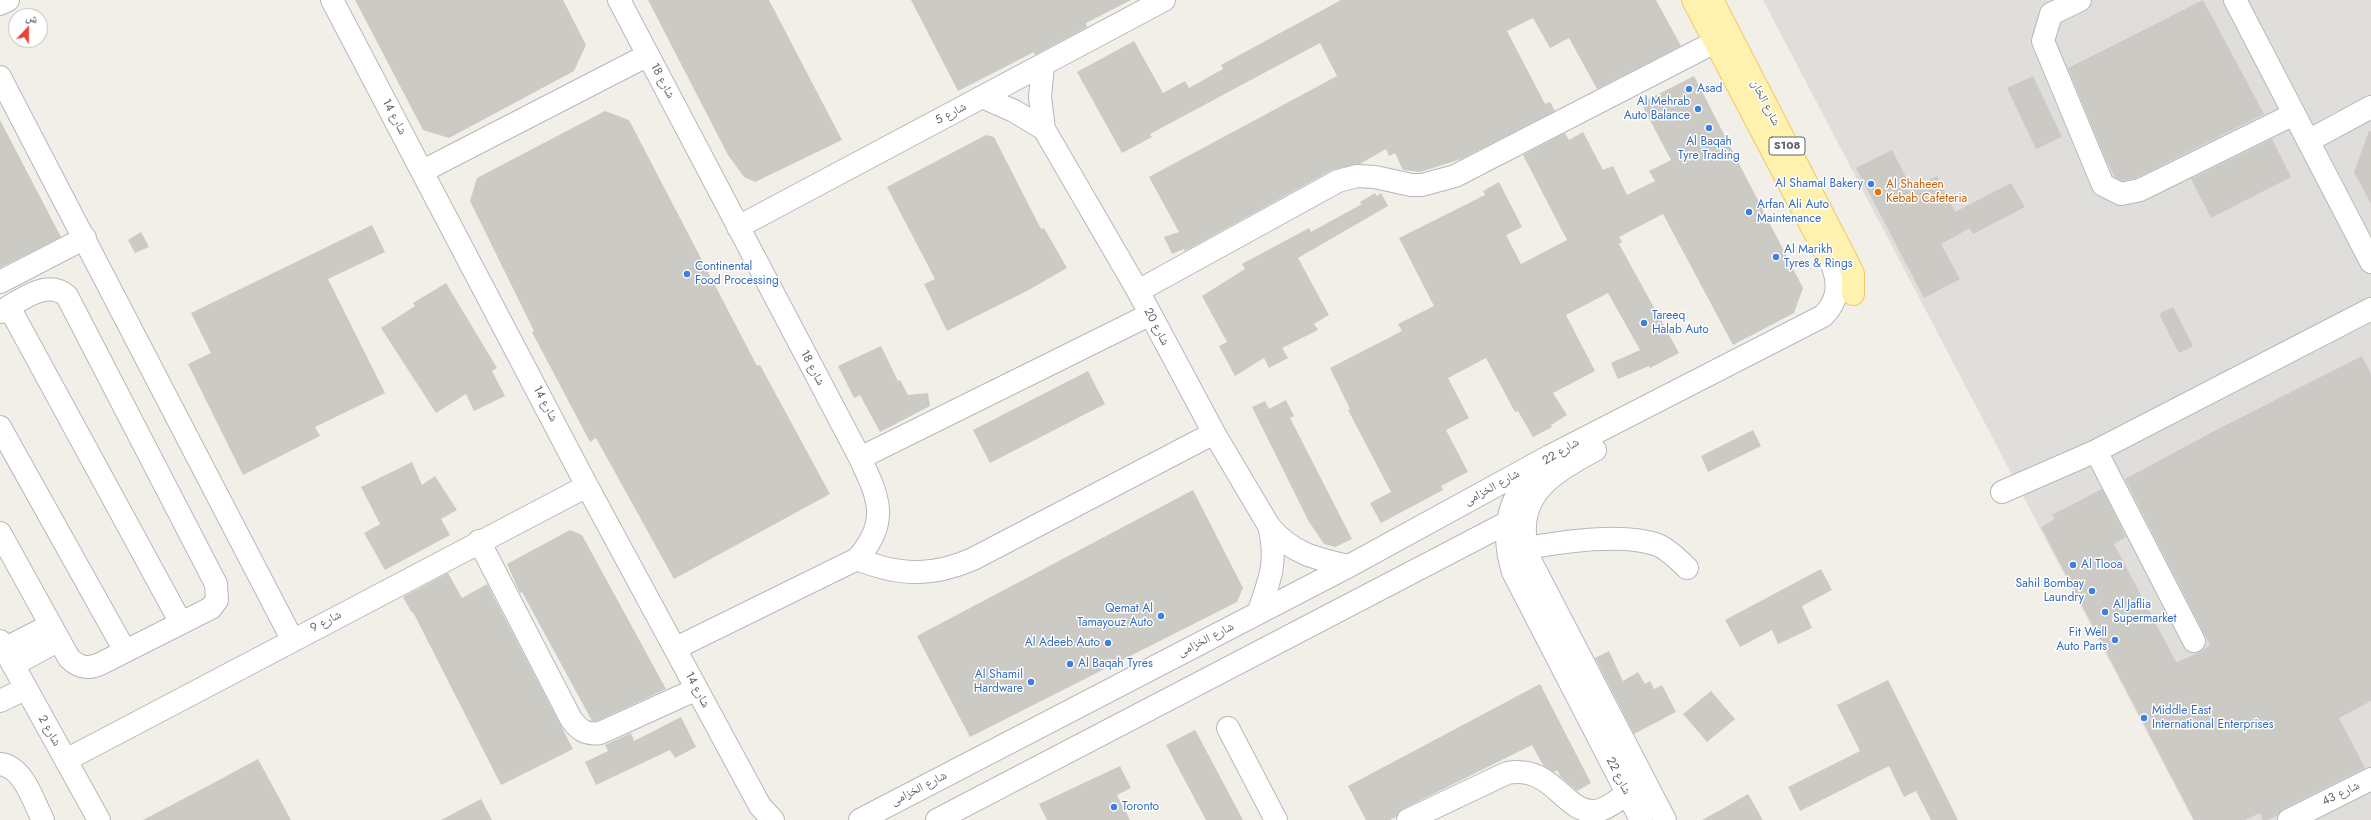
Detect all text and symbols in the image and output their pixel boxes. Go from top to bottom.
north arrow [8,8,48,48]
text: ش [24,8,41,27]
street label: شارع 18 [647,61,677,101]
street label: شارع الخان [1747,78,1783,128]
place label: Asad [1697,82,1722,96]
marker: Asad [1684,84,1694,94]
place label: Al Mehrab Auto Balance [1624,95,1690,123]
street label: شارع 14 [379,96,409,138]
street label: شارع 5 [933,100,969,128]
marker: Al Mehrab Auto Balance [1693,104,1703,114]
marker: Al Baqah Tyre Trading [1704,123,1714,133]
place label: Al Baqah Tyre Trading [1678,135,1740,163]
road number: S108 [1769,137,1805,155]
place label: Al Shamal Bakery [1775,177,1863,191]
place label: Al Shaheen Kebab Cafeteria [1886,178,1967,206]
marker: Al Shamal Bakery [1866,179,1876,189]
marker: Al Shaheen Kebab Cafeteria [1873,187,1883,197]
place label: Arfan Ali Auto Maintenance [1757,198,1829,226]
marker: Arfan Ali Auto Maintenance [1744,207,1754,217]
place label: Al Marikh Tyres & Rings [1784,243,1853,271]
marker: Al Marikh Tyres & Rings [1771,252,1781,262]
place label: Continental Food Processing [695,260,779,288]
marker: Continental Food Processing [682,269,692,279]
street label: شارع 20 [1140,306,1172,348]
place label: Tareeq Halab Auto [1652,309,1709,337]
marker: Tareeq Halab Auto [1639,318,1649,328]
street label: شارع 18 [797,348,827,388]
street label: شارع 14 [530,383,560,425]
street label: شارع 22 [1540,436,1582,468]
street label: شارع الخزامى [1462,467,1522,509]
place label: Al Tlooa [2081,558,2122,572]
marker: Al Tlooa [2068,560,2078,570]
place label: Sahil Bombay Laundry [2015,577,2084,605]
marker: Sahil Bombay Laundry [2087,586,2097,596]
place label: Al Jaflia Supermarket [2113,598,2176,626]
place label: Qemat Al Tamayouz Auto [1077,602,1153,630]
marker: Al Jaflia Supermarket [2100,607,2110,617]
street label: شارع 9 [308,608,344,636]
marker: Qemat Al Tamayouz Auto [1156,611,1166,621]
street label: شارع الخزامى [1175,620,1237,660]
place label: Fit Well Auto Parts [2056,626,2107,654]
marker: Fit Well Auto Parts [2110,635,2120,645]
place label: Al Adeeb Auto [1025,636,1100,650]
marker: Al Adeeb Auto [1103,638,1113,648]
place label: Al Baqah Tyres [1078,657,1153,671]
marker: Al Baqah Tyres [1065,659,1075,669]
place label: Al Shamil Hardware [974,668,1023,696]
street label: شارع 14 [682,669,712,711]
marker: Al Shamil Hardware [1026,677,1036,687]
place label: Middle East International Enterprises [2152,704,2273,732]
street label: شارع 2 [34,713,64,749]
marker: Middle East International Enterprises [2139,713,2149,723]
street label: شارع 22 [1602,755,1634,797]
street label: شارع الخزامى [888,769,950,809]
street label: شارع 43 [2320,779,2362,809]
place label: Toronto [1122,800,1159,814]
marker: Toronto [1109,802,1119,812]

